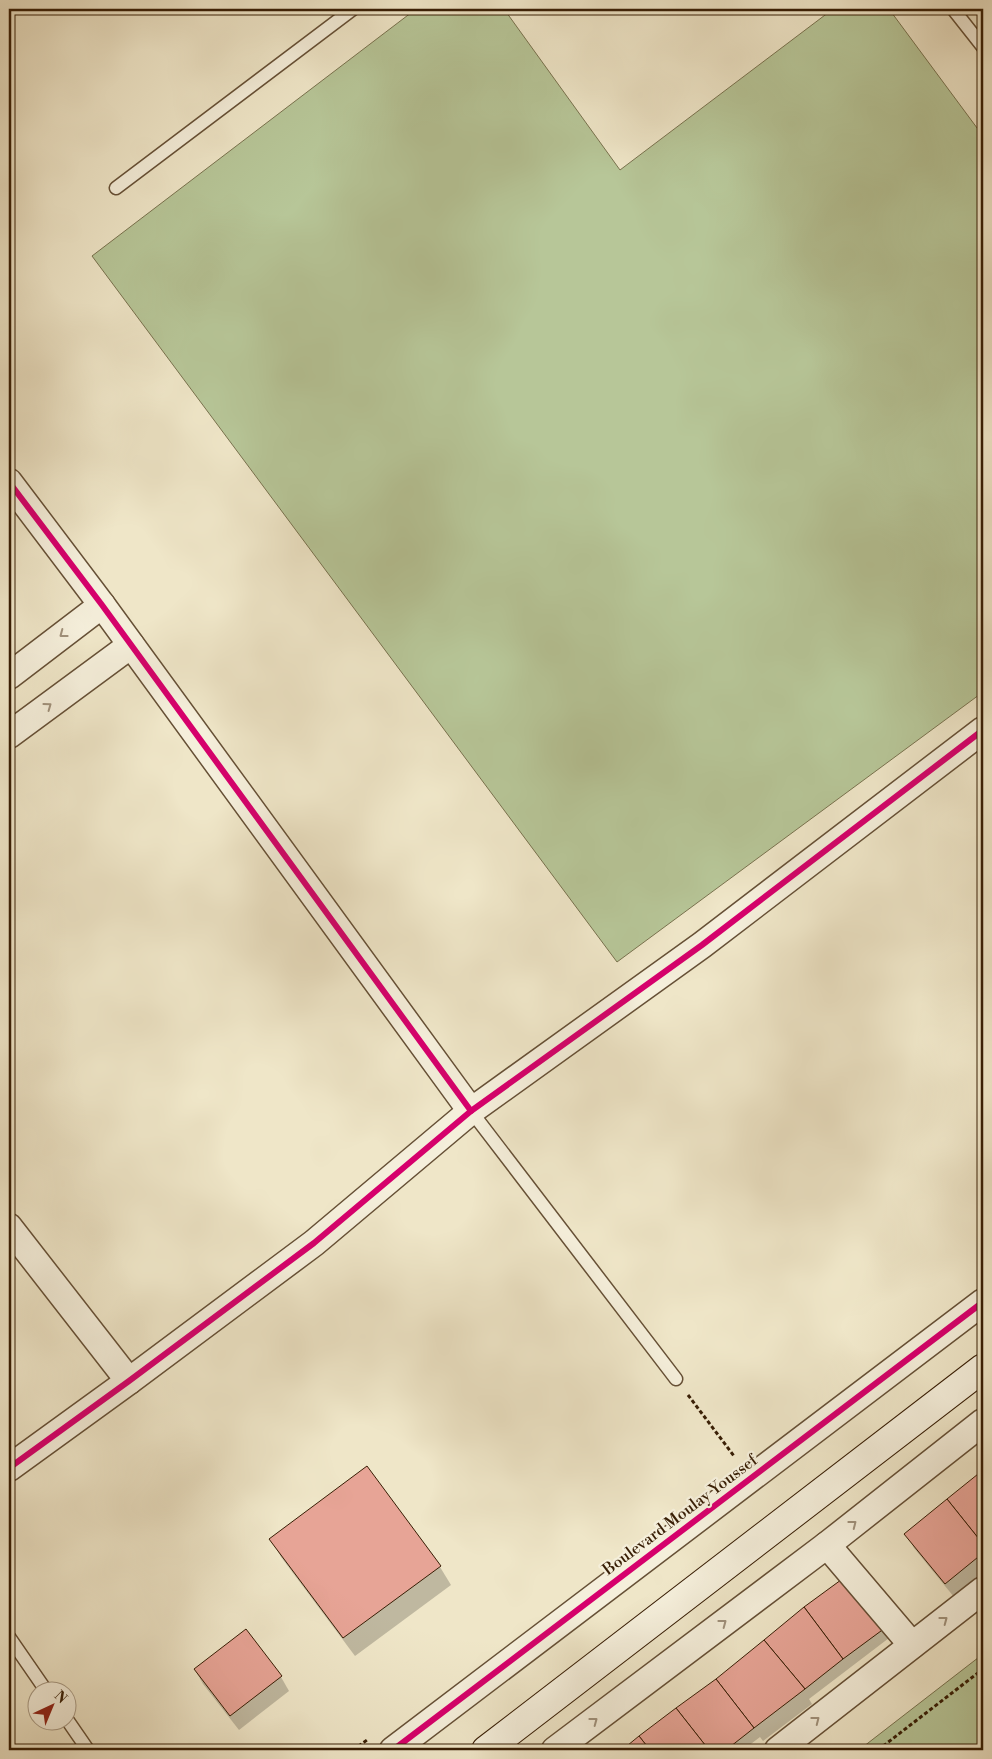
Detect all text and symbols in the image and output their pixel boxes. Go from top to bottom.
one-way arrow [60,629,69,637]
one-way arrow [42,703,52,712]
street label: Boulevard Moulay Youssef [598,1450,762,1580]
one-way arrow [847,1521,856,1530]
one-way arrow [938,1617,948,1626]
one-way arrow [717,1620,727,1629]
north arrow [28,1682,78,1732]
text: N [50,1687,71,1708]
one-way arrow [588,1718,598,1727]
one-way arrow [810,1718,819,1726]

